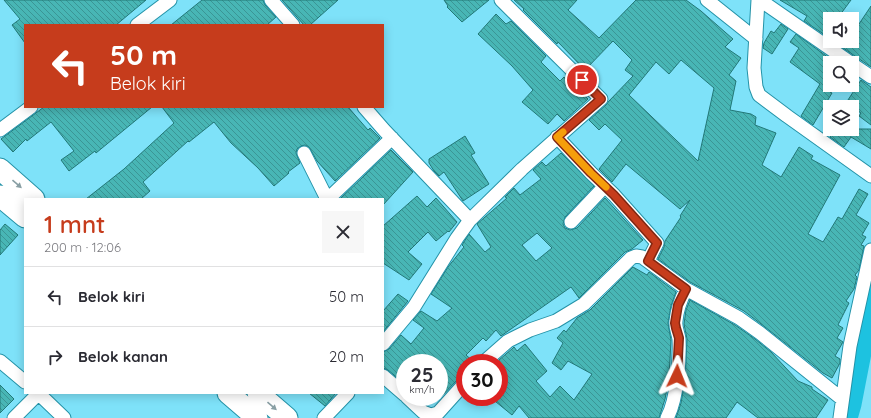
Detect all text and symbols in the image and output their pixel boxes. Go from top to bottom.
map controls [823,12,859,136]
button: sound [823,12,859,48]
text: 50 m [110,37,177,72]
icon: left [44,40,96,92]
button: search [823,56,859,92]
pin [565,63,599,97]
icon: arrive [571,69,593,91]
text: Belok kiri [110,72,186,95]
button: layers [823,100,859,136]
one-way arrow [12,179,22,189]
text: 1 mnt [44,209,105,239]
button: close [322,211,364,253]
text: 200 m · 12:06 [44,239,121,255]
icon: left [44,286,66,308]
text: Belok kiri [78,287,145,306]
text: 50 m [329,287,364,306]
icon: right [44,346,66,368]
text: Belok kanan [78,347,168,366]
text: 20 m [329,347,364,366]
speed limit sign: 30 [456,354,508,406]
position arrow [656,355,698,397]
text: 25 [411,362,433,387]
text: km/h [409,383,435,396]
one-way arrow [267,401,278,410]

